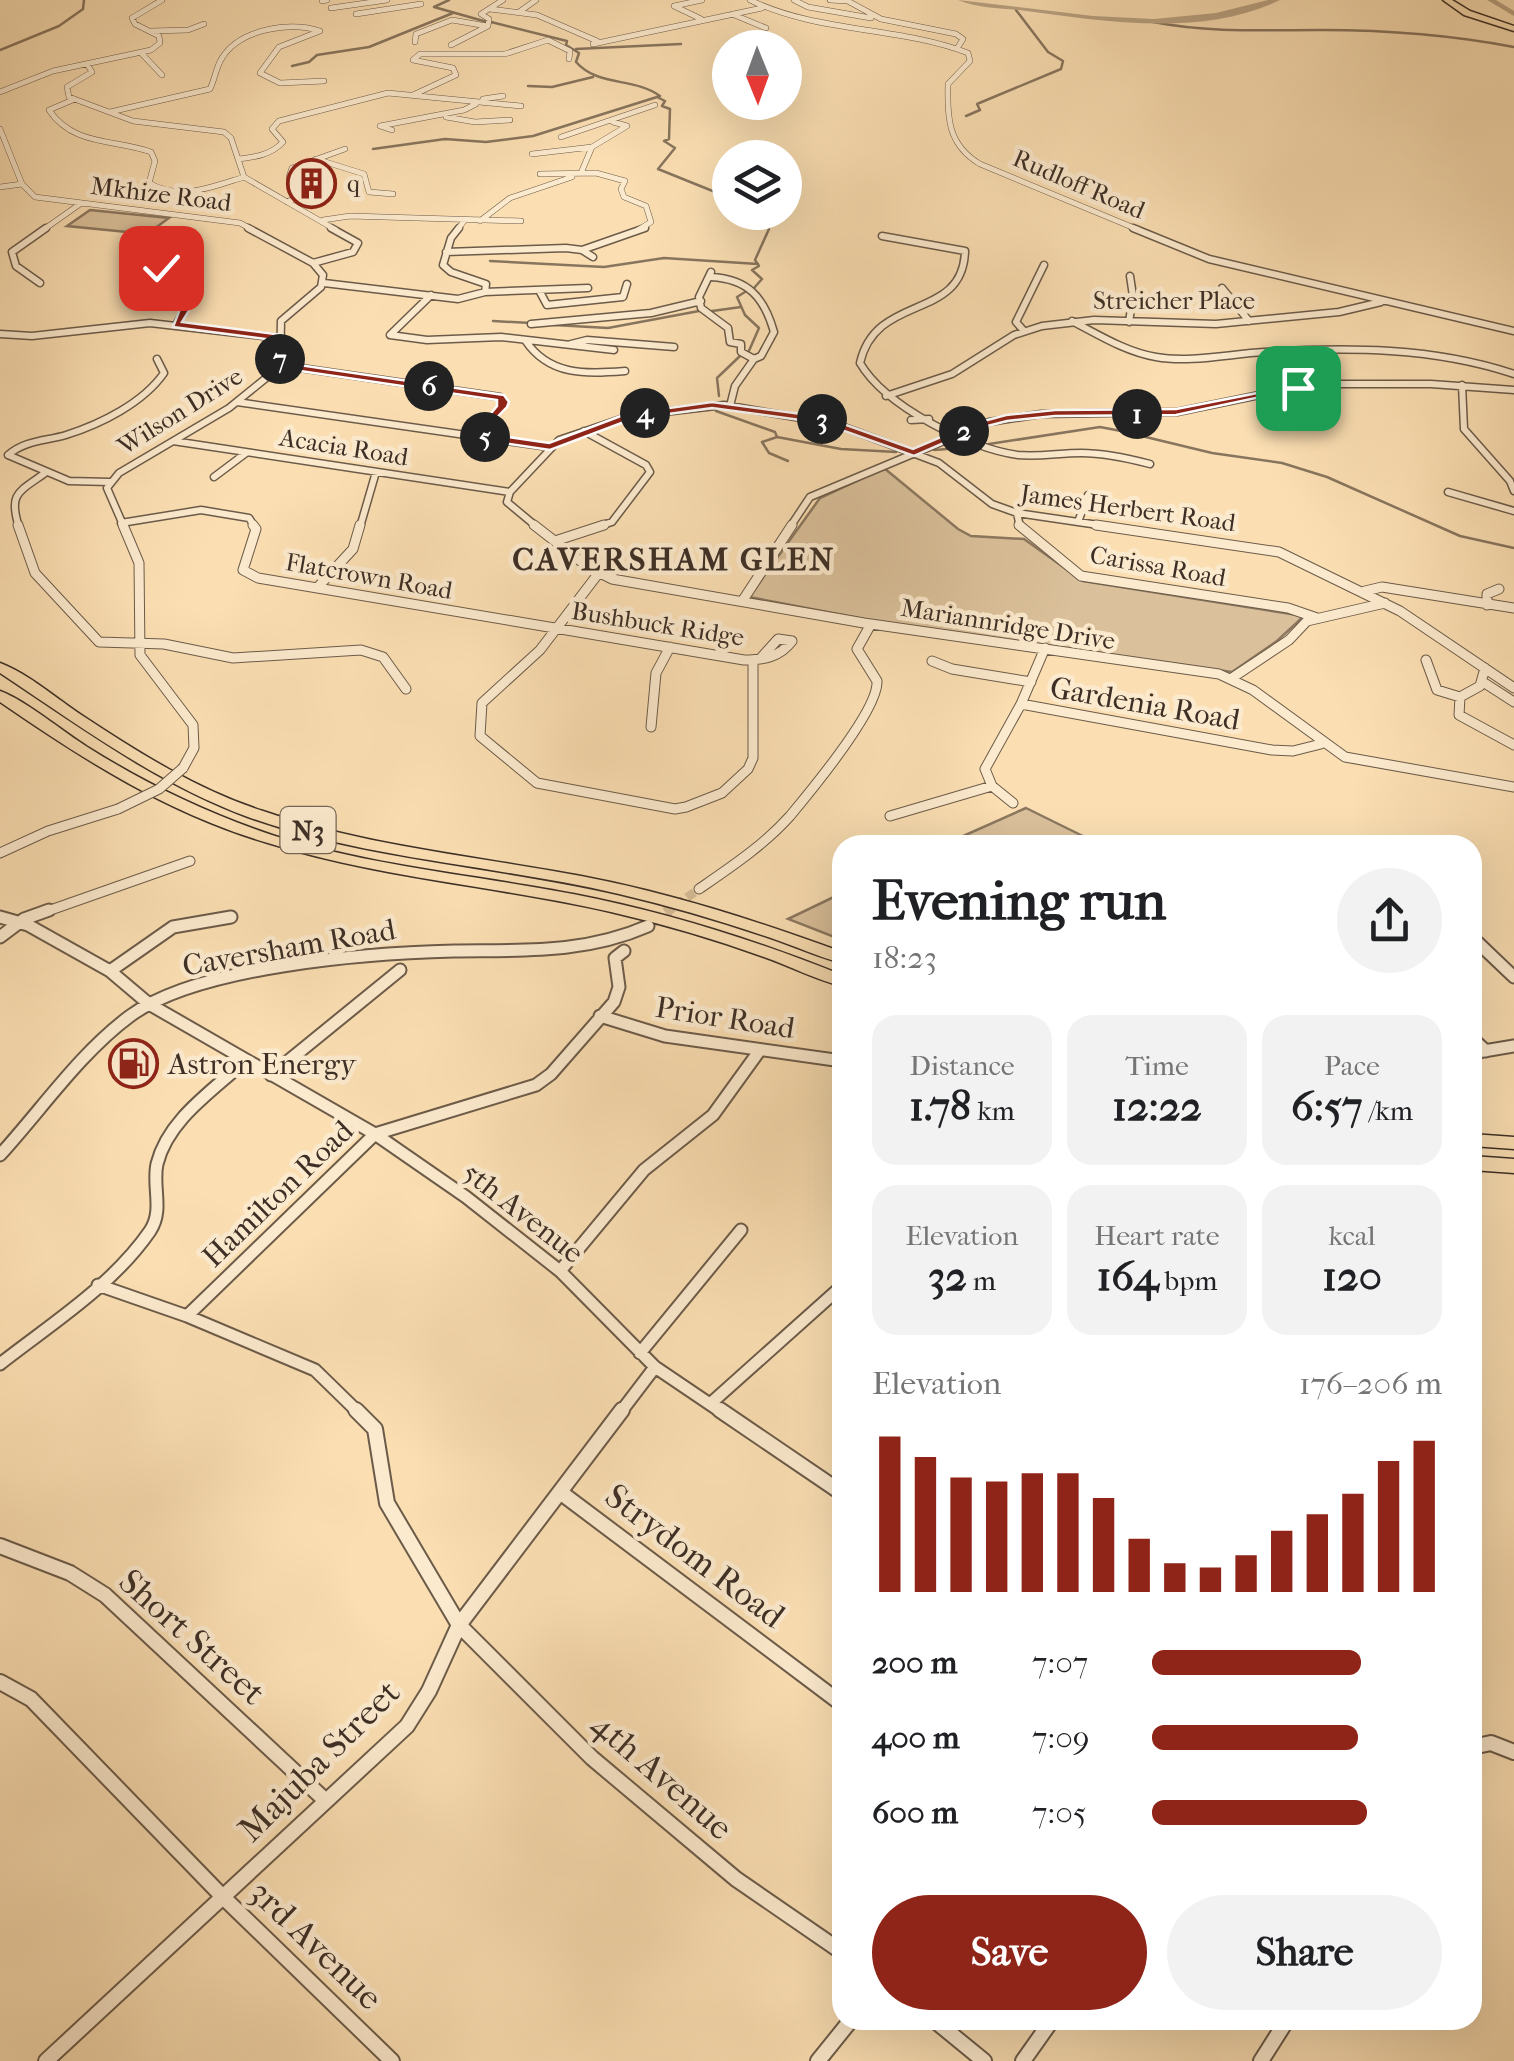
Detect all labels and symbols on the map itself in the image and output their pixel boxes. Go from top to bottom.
north arrow [712,30,802,120]
street label: Rudloff Road [1009,143,1150,225]
building icon: q [286,157,338,209]
place label: q [347,169,361,198]
street label: Mkhize Road [89,171,233,217]
pin [119,226,204,311]
street label: Streicher Place [1093,286,1255,315]
pin: 7 [255,334,305,384]
pin [1256,346,1341,431]
street label: Wilson Drive [112,361,248,461]
pin: 6 [404,361,454,411]
pin: 4 [620,388,670,438]
pin: 1 [1112,389,1162,439]
pin: 3 [797,394,847,444]
pin: 2 [939,406,989,456]
pin: 5 [460,412,510,462]
street label: Acacia Road [277,422,411,472]
street label: James Herbert Road [1017,478,1238,537]
street label: Carissa Road [1088,540,1229,592]
district label: CAVERSHAM GLEN [512,541,836,578]
street label: Flatcrown Road [283,547,455,605]
street label: Mariannridge Drive [899,593,1117,655]
street label: Bushbuck Ridge [570,596,746,652]
street label: Gardenia Road [1047,670,1243,738]
road number: N3 [280,807,336,853]
street label: Caversham Road [180,912,399,984]
street label: Prior Road [653,990,798,1046]
fuel station icon: Astron Energy [107,1038,159,1090]
place label: Astron Energy [167,1047,357,1082]
street label: Hamilton Road [195,1113,361,1275]
street label: 5th Avenue [456,1155,591,1271]
street label: Strydom Road [597,1475,794,1637]
street label: Short Street [110,1561,274,1714]
street label: Majuba Street [230,1671,409,1850]
street label: 4th Avenue [583,1704,741,1848]
street label: 3rd Avenue [241,1872,391,2018]

